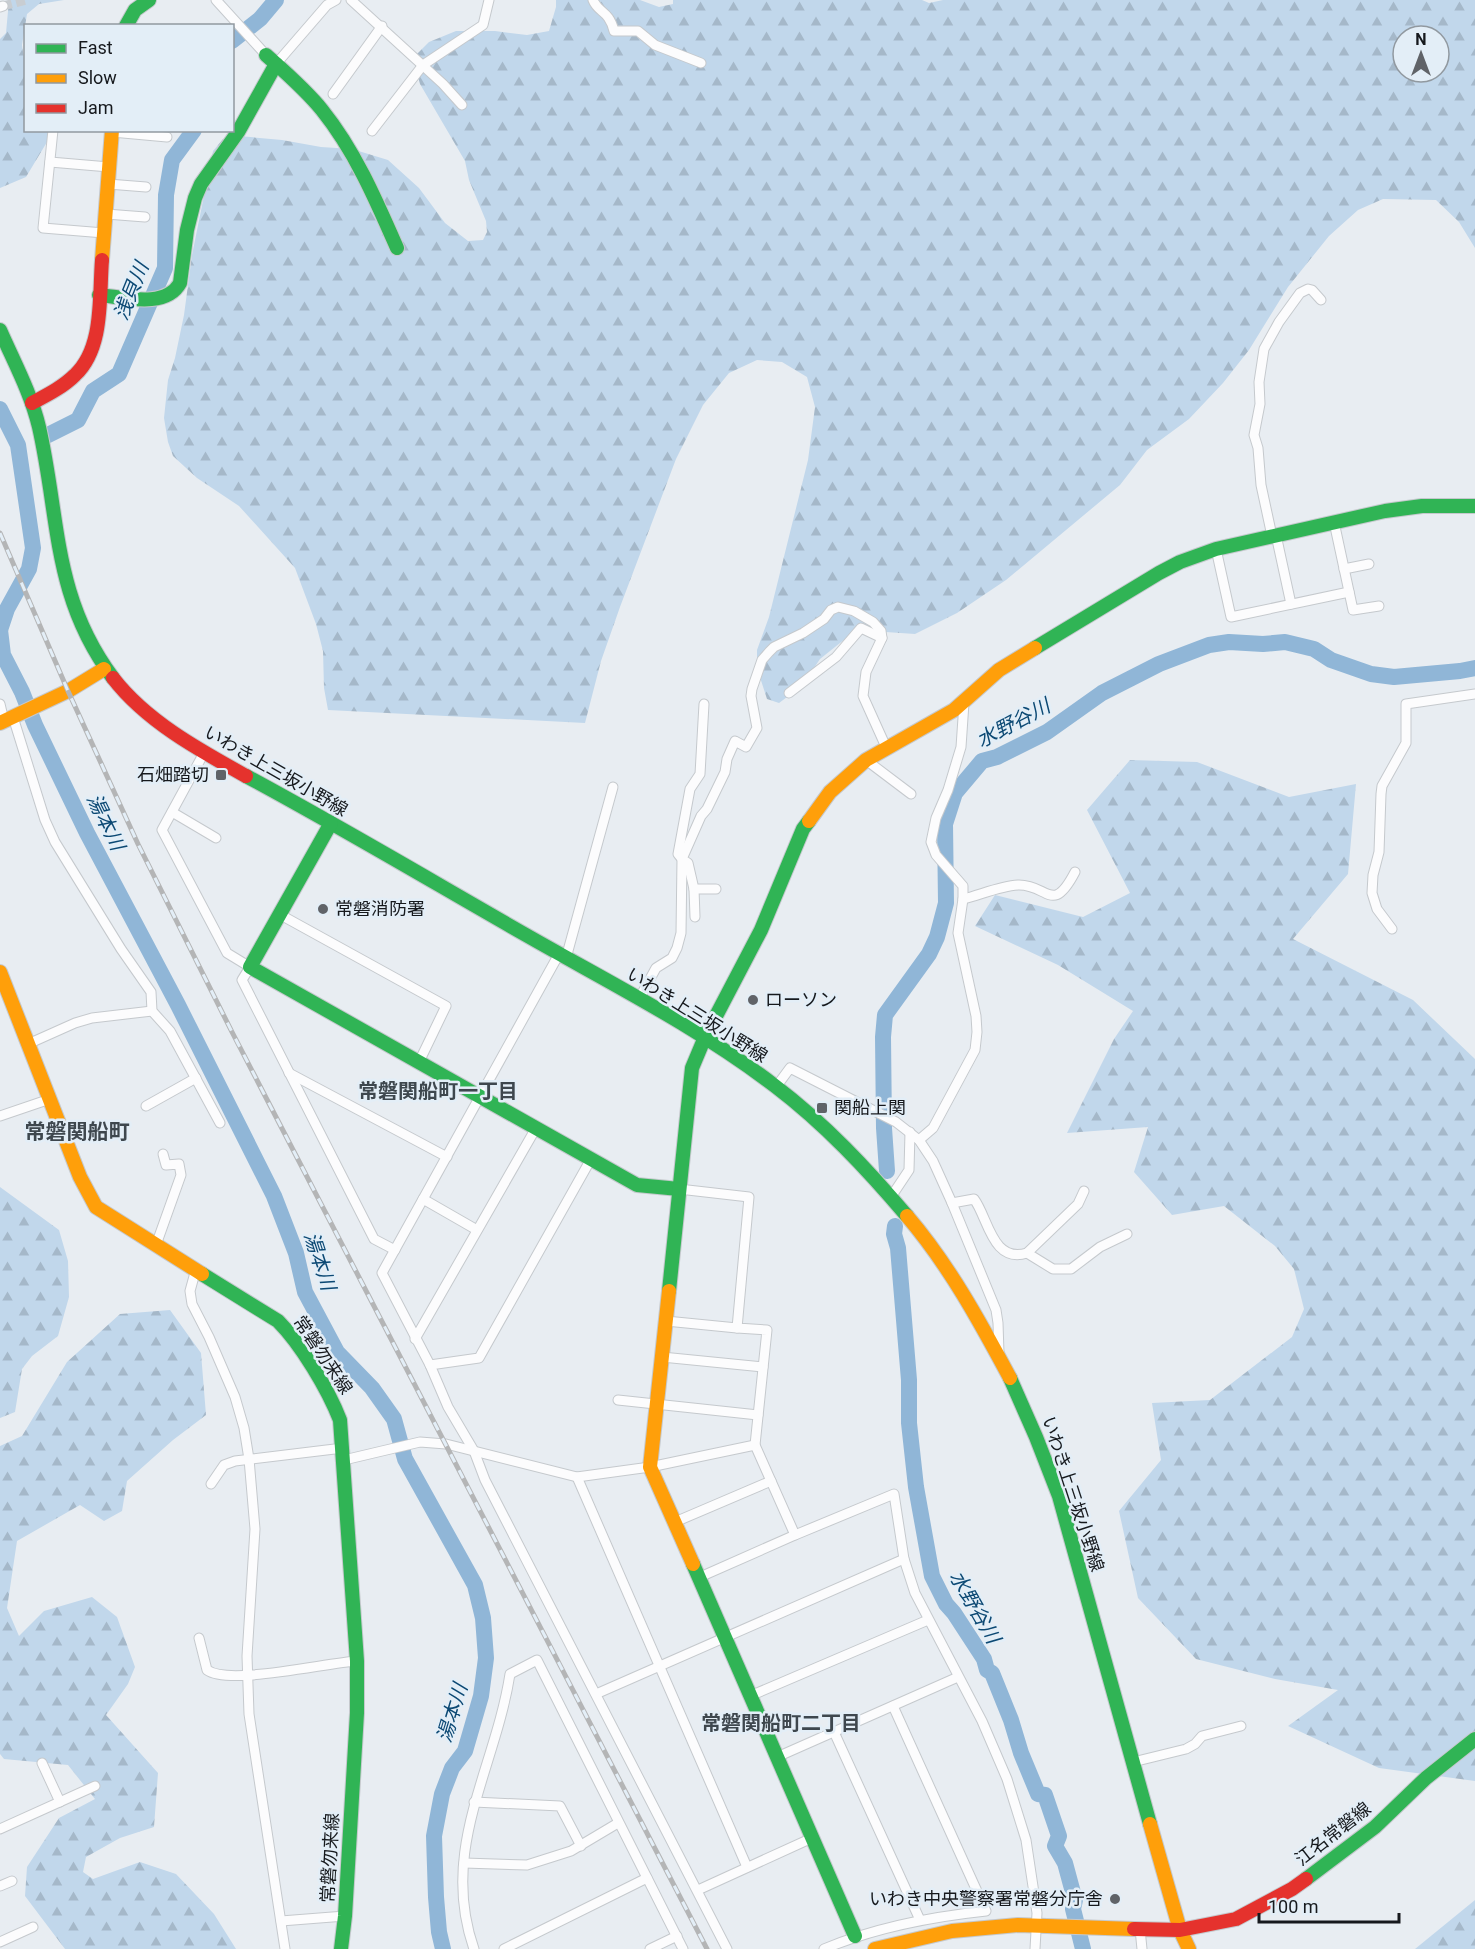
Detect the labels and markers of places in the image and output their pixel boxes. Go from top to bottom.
place label: 石畑踏切 [137,764,209,785]
marker: 石畑踏切 [214,768,228,782]
place label: 常磐消防署 [335,898,425,919]
marker: 常磐消防署 [316,902,330,916]
place label: ローソン [765,989,837,1010]
marker: ローソン [746,993,760,1007]
place label: 関船上関 [834,1097,906,1118]
marker: 関船上関 [815,1101,829,1115]
place label: いわき中央警察署常磐分庁舎 [869,1888,1103,1909]
marker: いわき中央警察署常磐分庁舎 [1108,1892,1122,1906]

